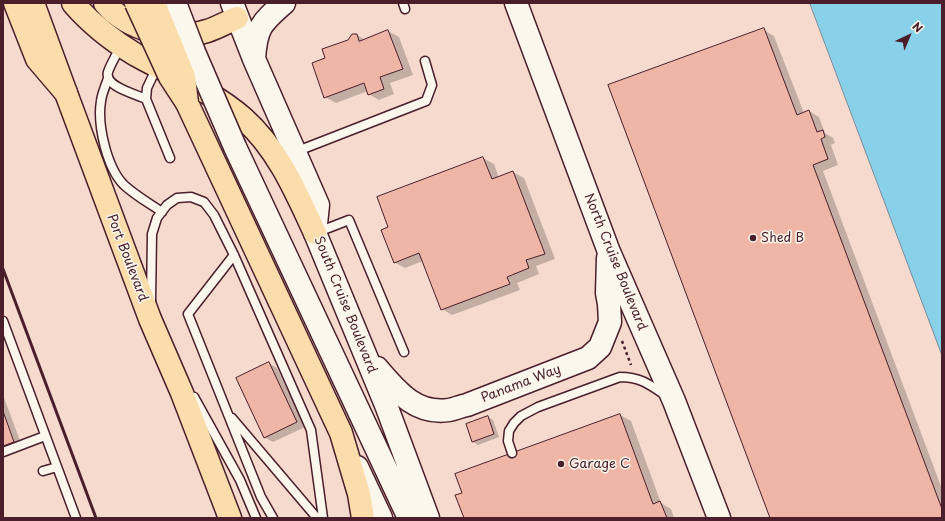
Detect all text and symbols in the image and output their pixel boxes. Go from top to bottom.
north arrow [889,16,929,56]
text: N [909,18,927,36]
street label: North Cruise Boulevard [580,191,650,333]
street label: Port Boulevard [103,212,151,304]
place label: Shed B [761,230,804,246]
marker: Shed B [748,233,758,243]
street label: South Cruise Boulevard [310,234,380,376]
street label: Panama Way [479,362,563,406]
place label: Garage C [569,456,630,472]
marker: Garage C [556,459,566,469]

